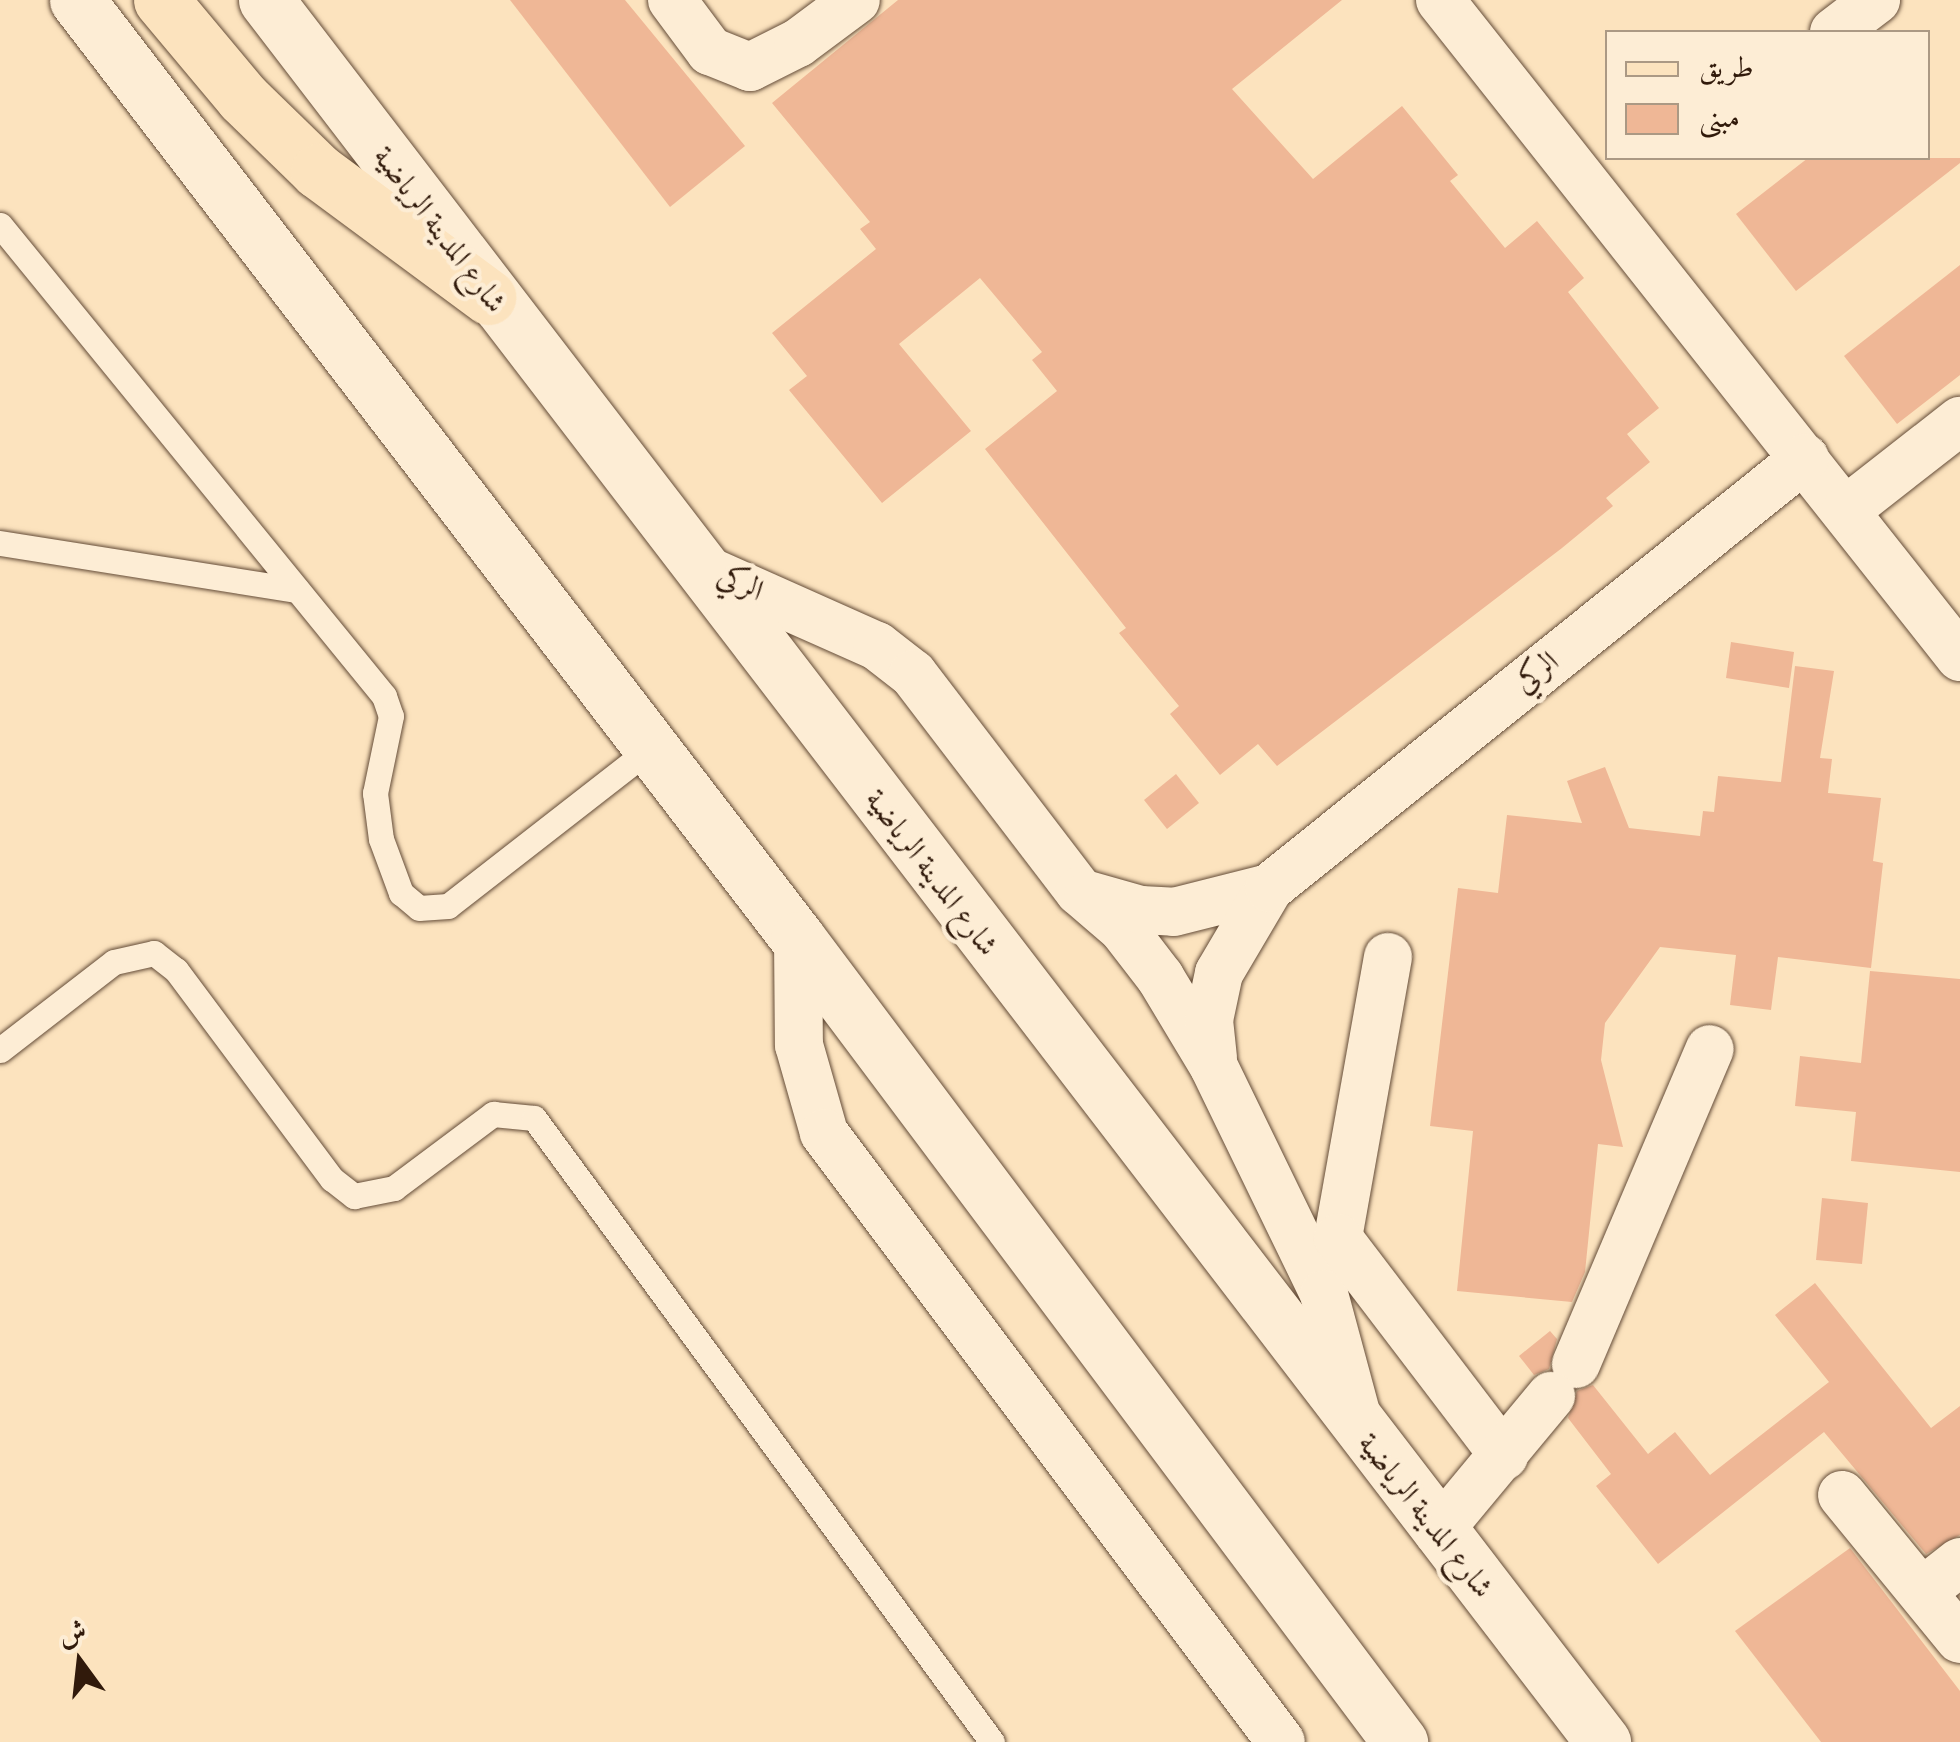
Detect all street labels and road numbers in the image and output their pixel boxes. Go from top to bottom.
street label: شارع المدينة الرياضية [365,140,513,320]
street label: الركي [711,558,769,610]
street label: الركي [1507,644,1567,702]
street label: شارع المدينة الرياضية [857,783,1005,963]
street label: شارع المدينة الرياضية [1350,1426,1500,1606]

